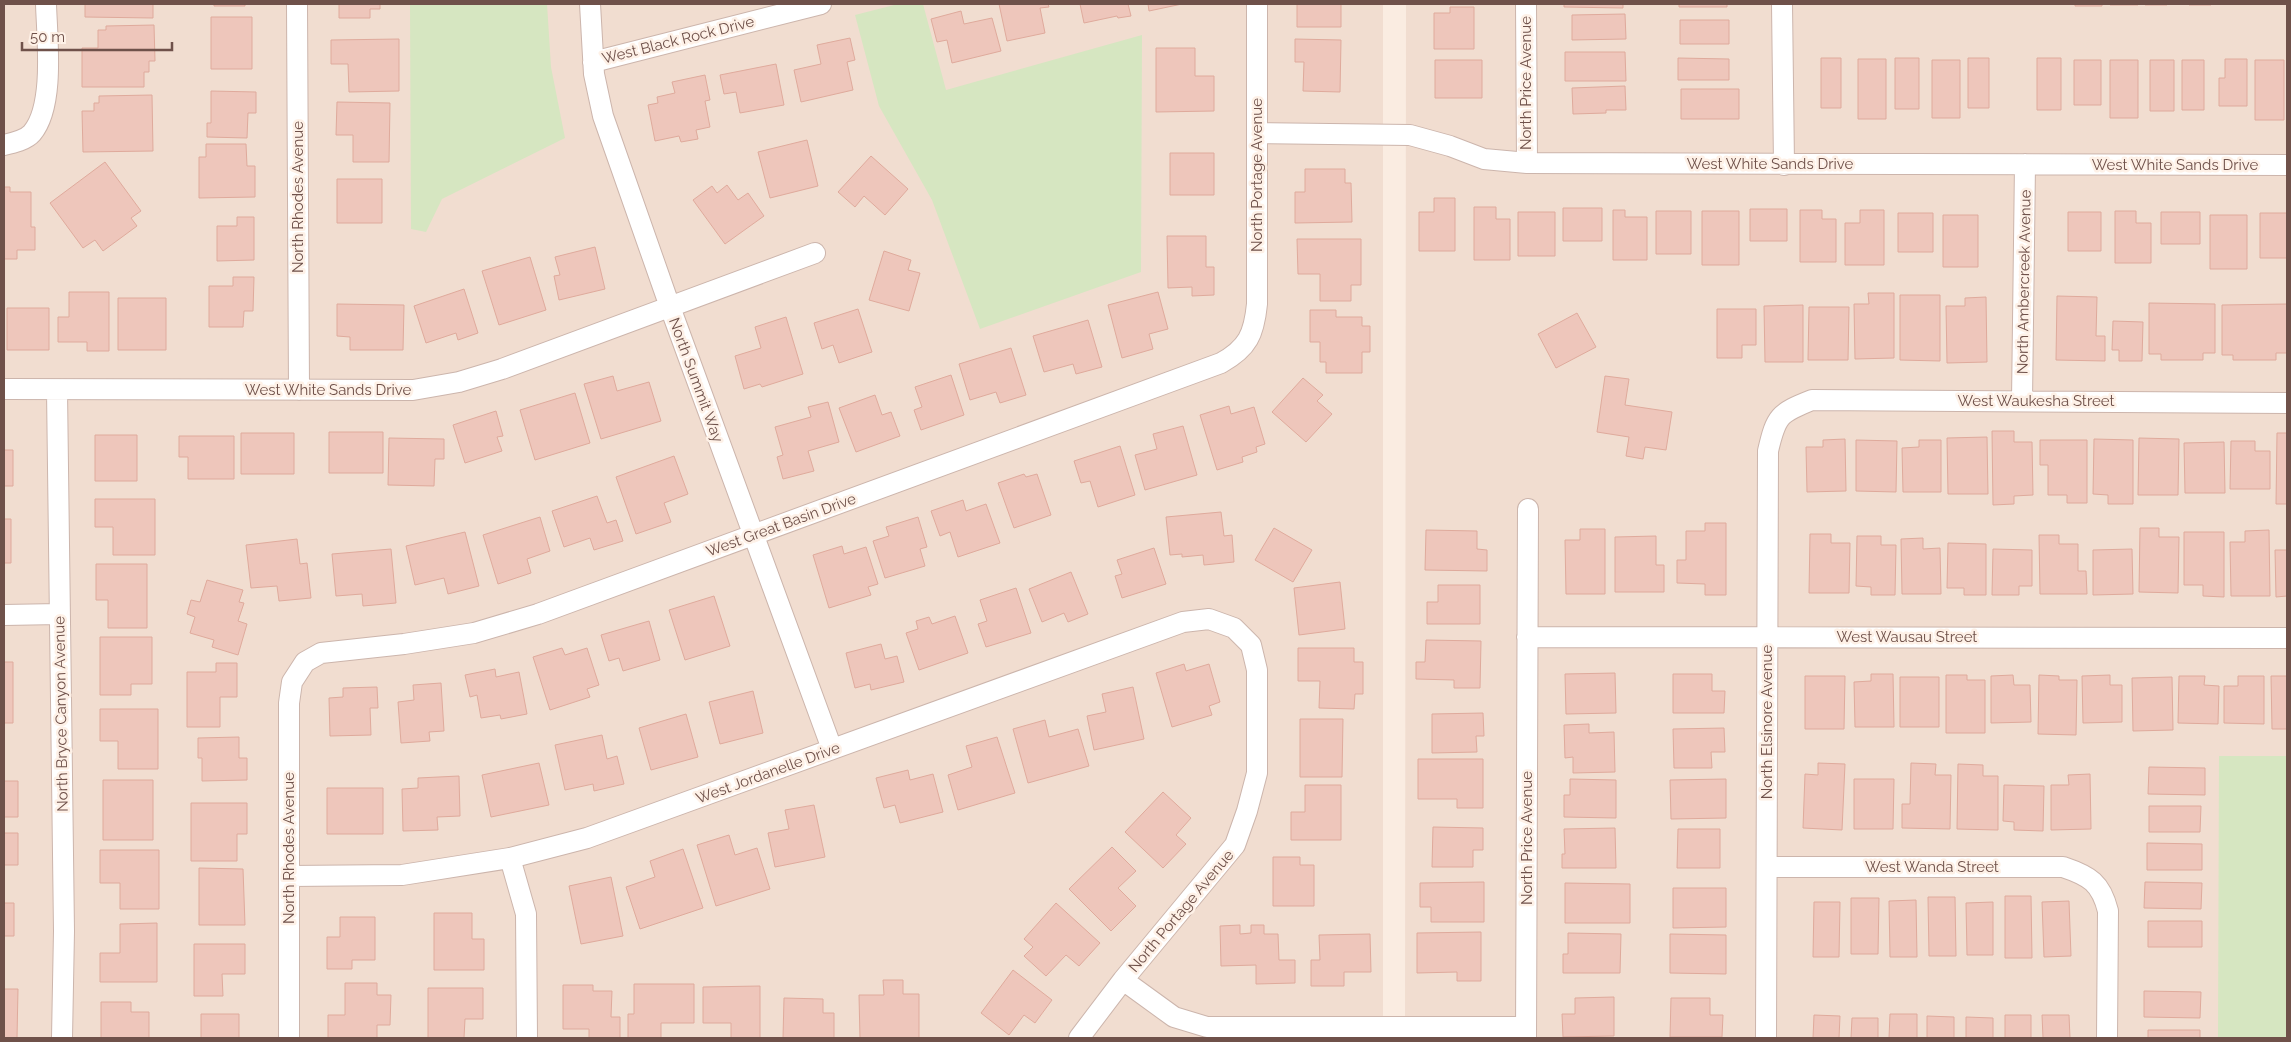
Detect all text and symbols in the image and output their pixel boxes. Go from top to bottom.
street label: West Black Rock Drive [600,12,756,68]
street label: North Price Avenue [1517,16,1535,150]
scale bar [22,20,172,52]
text: 50 m [30,28,65,46]
street label: North Portage Avenue [1248,98,1266,252]
street label: North Rhodes Avenue [289,121,307,273]
street label: West White Sands Drive [1687,155,1853,173]
street label: West White Sands Drive [2092,156,2258,174]
street label: North Ambercreek Avenue [2013,189,2035,374]
street label: North Summit Way [665,315,727,445]
street label: West White Sands Drive [245,381,411,399]
street label: West Waukesha Street [1958,392,2114,410]
street label: West Great Basin Drive [704,489,859,561]
street label: North Bryce Canyon Avenue [50,616,72,812]
street label: West Wausau Street [1837,628,1977,646]
street label: North Elsinore Avenue [1758,645,1776,799]
street label: West Jordanelle Drive [694,739,843,807]
street label: North Price Avenue [1518,771,1536,905]
street label: North Rhodes Avenue [280,772,298,924]
street label: North Portage Avenue [1125,846,1237,976]
street label: West Wanda Street [1865,858,1999,876]

